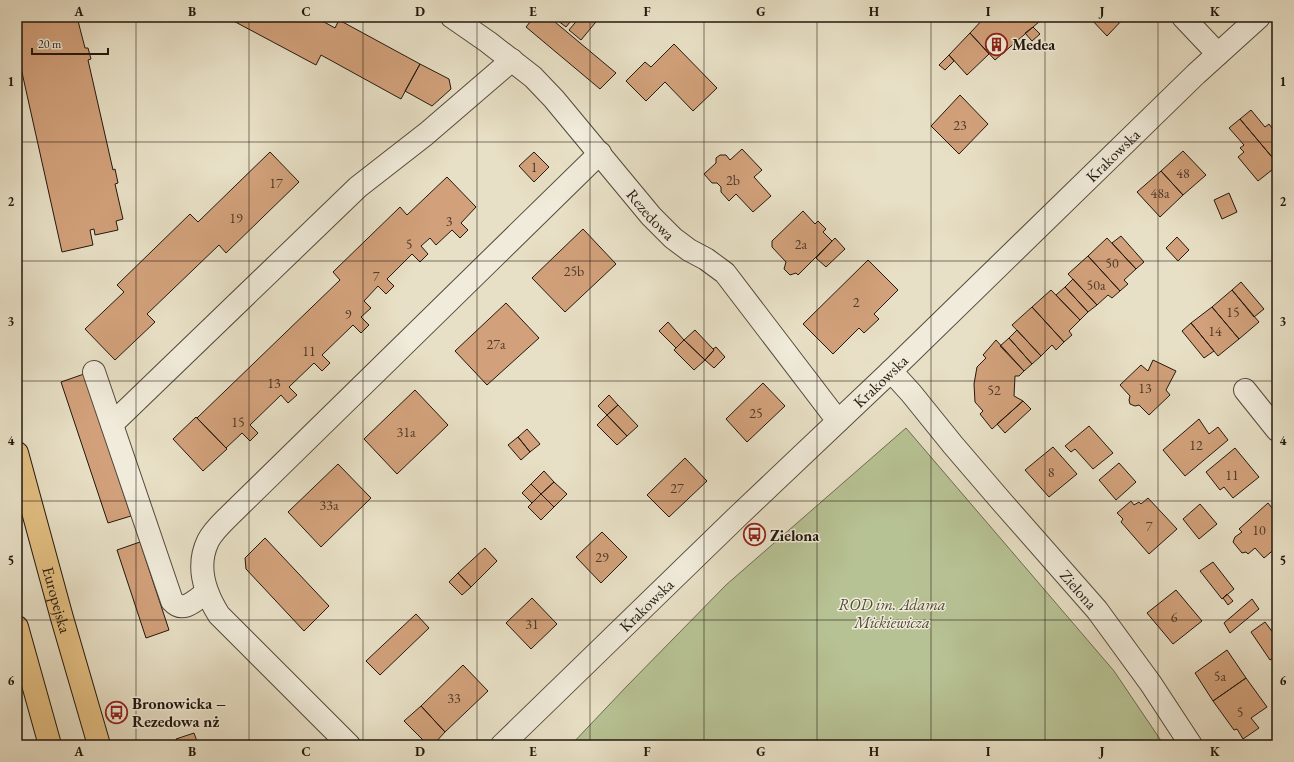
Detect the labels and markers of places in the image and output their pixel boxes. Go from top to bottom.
building icon: Medea [984,31,1010,57]
place label: Medea [1012,34,1056,55]
bus stop icon: Zielona [742,522,768,548]
place label: Zielona [770,525,820,546]
place label: Bronowicka – Rezedowa nż [132,693,226,732]
bus stop icon: Bronowicka – Rezedowa nż [104,699,130,725]

